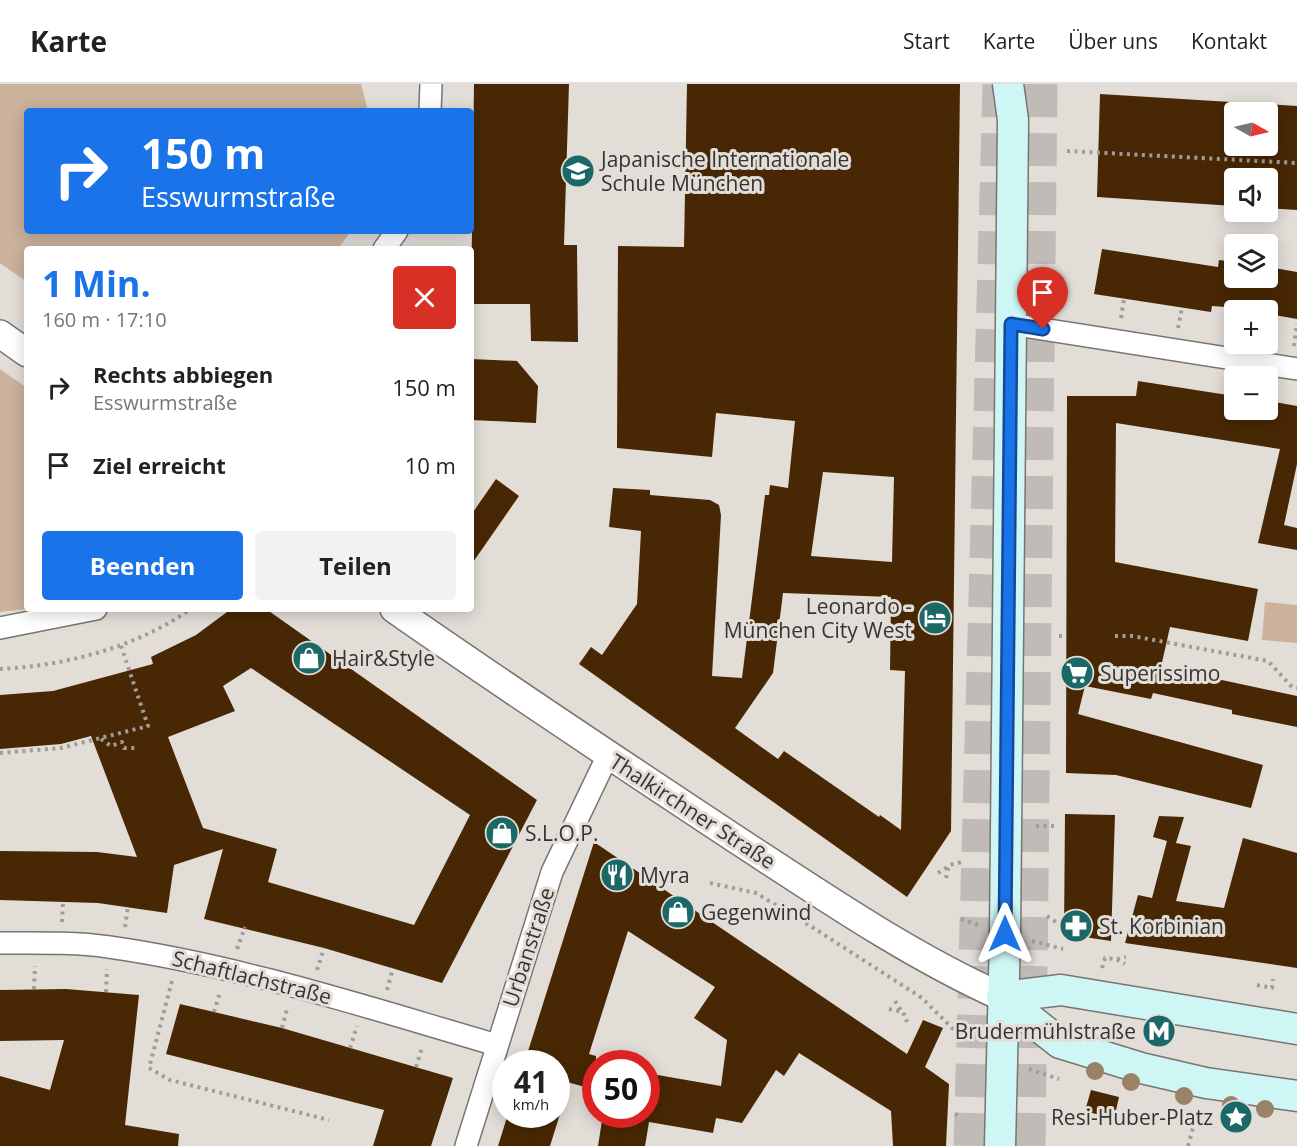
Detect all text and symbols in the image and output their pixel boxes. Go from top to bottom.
text: Karte [30,22,107,60]
text: Start [903,27,950,55]
text: Karte [983,27,1035,55]
text: Über uns [1068,27,1158,55]
text: Kontakt [1191,27,1267,55]
north arrow [1224,102,1278,156]
map controls [1224,102,1278,420]
text: 150 m [141,124,265,181]
icon: right [42,132,120,210]
place label: Japanische Internationale Schule München [599,145,849,197]
school or university icon: Japanische Internationale Schule München [560,153,596,189]
button: sound [1224,168,1278,222]
text: Esswurmstraße [141,178,336,215]
button: layers [1224,234,1278,288]
text: 1 Min. [42,259,151,308]
button: close [393,266,456,329]
pin [1017,267,1068,329]
icon: arrive [1026,276,1059,309]
button: + [1224,300,1278,354]
text: 160 m · 17:10 [42,306,167,333]
text: Rechts abbiegen [93,359,273,389]
button: − [1224,366,1278,420]
icon: right [42,371,75,404]
text: 150 m [392,372,456,402]
text: Esswurmstraße [93,389,237,416]
icon: arrive [42,449,75,482]
text: Ziel erreicht [93,450,226,480]
text: 10 m [405,450,456,480]
button: Beenden [42,531,243,600]
button: Teilen [255,531,456,600]
place label: Leonardo - München City West [724,592,912,644]
hotel icon: Leonardo - München City West [917,600,953,636]
shop icon: Hair&Style [291,640,327,676]
place label: Hair&Style [332,644,435,672]
supermarket icon: Superissimo [1059,655,1095,691]
place label: Superissimo [1100,659,1220,687]
street label: Thalkirchner Straße [605,747,781,875]
shop icon: S.L.O.P. [484,815,520,851]
place label: S.L.O.P. [525,819,599,847]
restaurant icon: Myra [599,857,635,893]
place label: Myra [640,861,690,889]
street label: Urbanstraße [496,884,560,1010]
shop icon: Gegenwind [660,894,696,930]
place label: Gegenwind [701,898,811,926]
position arrow [973,902,1037,966]
pharmacy icon: St. Korbinian [1058,908,1094,944]
place label: St. Korbinian [1099,912,1224,940]
street label: Schaftlachstraße [169,944,335,1010]
metro station icon: Brudermühlstraße [1141,1013,1177,1049]
place label: Brudermühlstraße [955,1017,1136,1045]
speed limit sign: 50 [582,1050,660,1128]
text: 41 [514,1061,548,1102]
text: km/h [513,1094,549,1114]
place icon: Resi-Huber-Platz [1218,1099,1254,1135]
place label: Resi-Huber-Platz [1051,1103,1213,1131]

